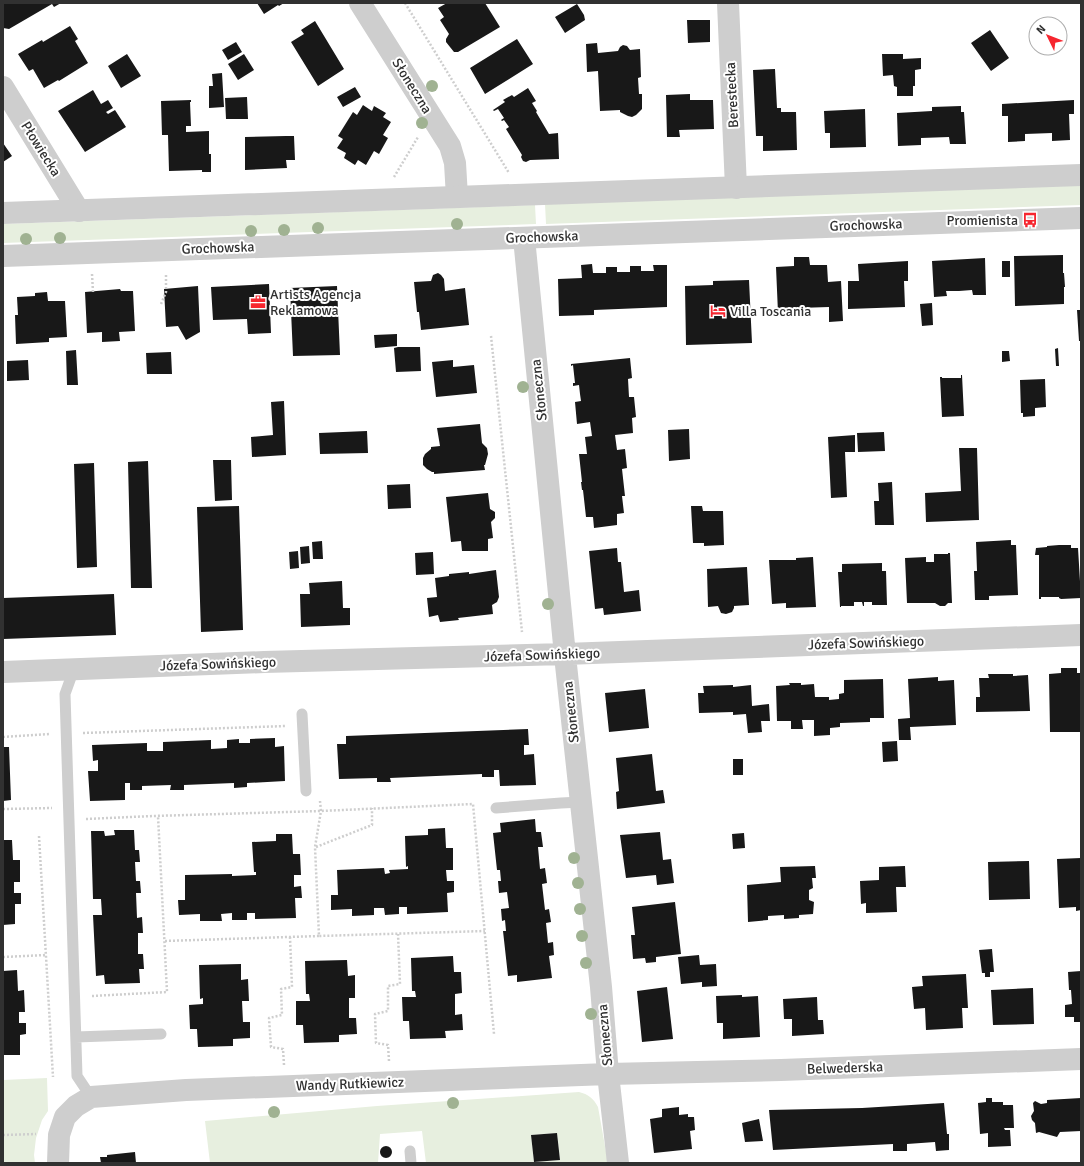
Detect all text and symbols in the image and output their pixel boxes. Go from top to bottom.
north arrow [1028,16,1068,56]
text: N [1034,22,1048,37]
street label: Słoneczna [388,55,436,117]
street label: Berestecka [722,62,742,128]
street label: Płowiecka [17,118,65,180]
bus stop icon: Promienista [1021,211,1039,229]
place label: Promienista [947,212,1018,229]
street label: Grochowska [829,215,903,235]
street label: Grochowska [505,227,579,247]
street label: Grochowska [181,238,255,258]
place label: Artists Agencja Reklamowa [270,286,361,319]
office icon: Artists Agencja Reklamowa [249,293,267,311]
hotel icon: Villa Toscania [709,302,727,320]
place label: Villa Toscania [730,303,811,320]
street label: Słoneczna [527,358,551,422]
street label: Józefa Sowińskiego [808,632,924,654]
street label: Józefa Sowińskiego [484,644,600,666]
street label: Józefa Sowińskiego [160,653,276,675]
street label: Słoneczna [559,680,583,744]
street label: Słoneczna [594,1003,616,1067]
street label: Belwederska [807,1058,883,1078]
street label: Wandy Rutkiewicz [296,1074,404,1094]

